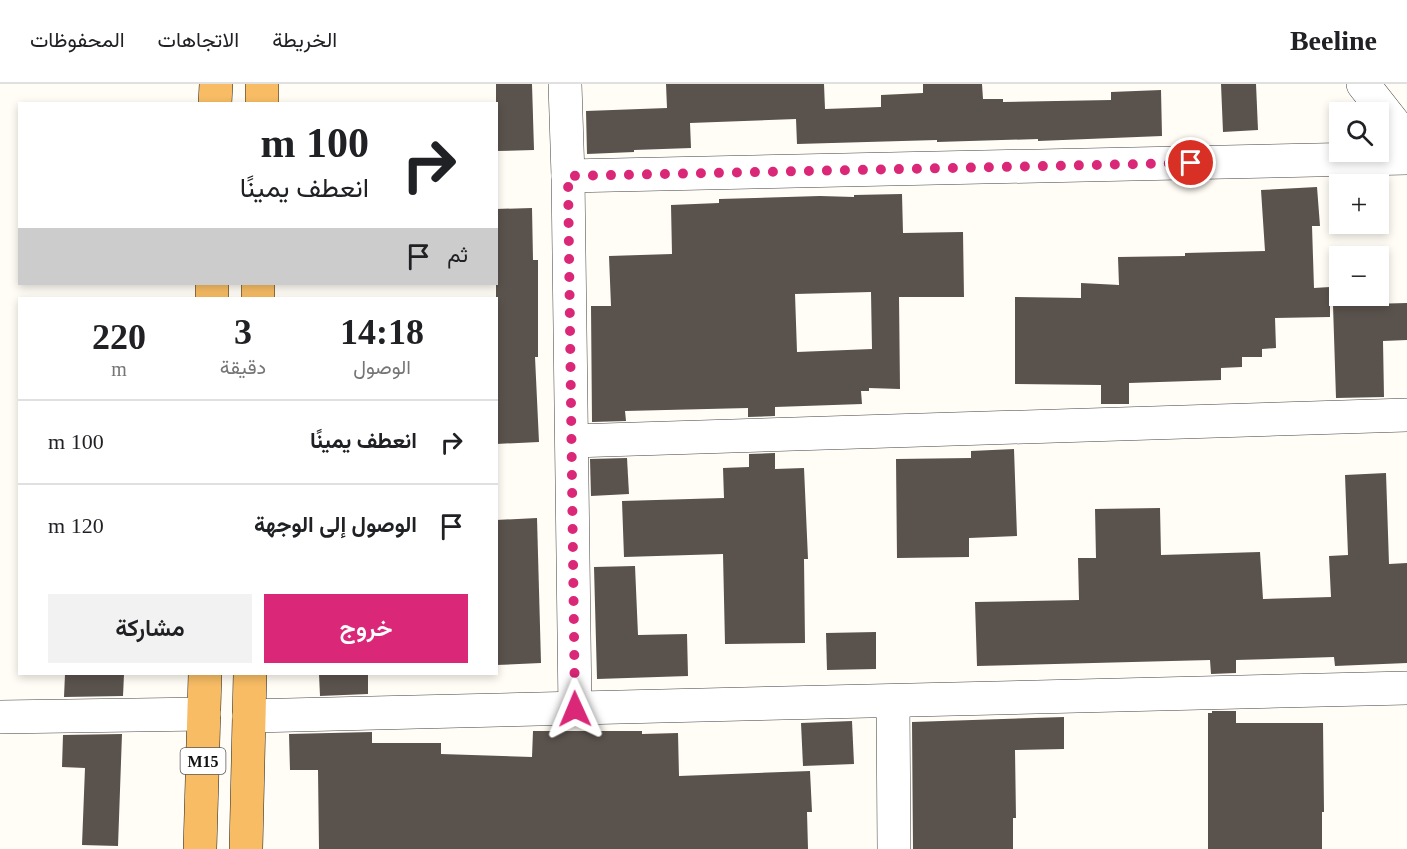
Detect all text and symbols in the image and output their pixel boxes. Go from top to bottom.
text: Beeline [1290,25,1377,56]
text: المحفوظات [30,28,125,52]
text: الاتجاهات [158,28,239,52]
text: الخريطة [272,28,337,52]
map controls [1329,102,1389,306]
button: search [1329,102,1389,162]
text: 100 m [261,120,369,166]
icon: right [390,126,468,204]
pin [1165,137,1216,188]
icon: arrive [1174,146,1207,179]
text: انعطف يمينًا [240,173,369,203]
button: + [1329,174,1389,234]
icon: arrive [402,240,435,273]
text: ثم [447,242,468,267]
button: − [1329,246,1389,306]
text: 3 [234,312,252,352]
text: 14:18 [340,312,424,352]
text: 220 [92,317,146,357]
text: دقيقة [220,356,266,378]
text: الوصول [353,356,411,378]
text: m [111,358,127,380]
icon: right [435,426,468,459]
text: انعطف يمينًا [310,428,417,453]
text: 100 m [48,429,104,454]
icon: arrive [435,510,468,543]
text: الوصول إلى الوجهة [254,512,417,537]
text: 120 m [48,513,104,538]
button: مشاركة [48,594,252,663]
button: خروج [264,594,468,663]
position arrow [543,677,607,741]
road number: M15 [180,748,226,774]

